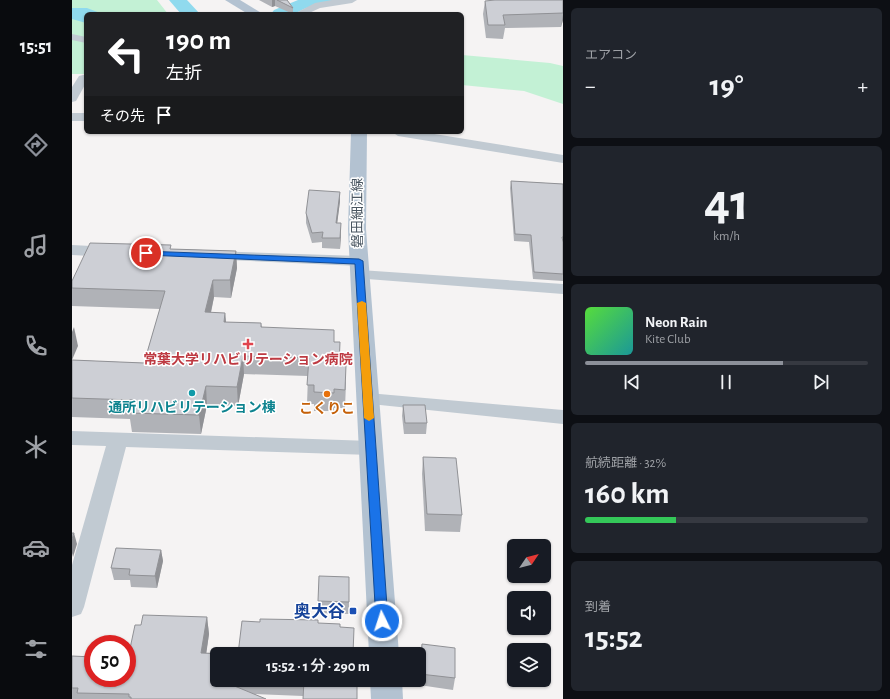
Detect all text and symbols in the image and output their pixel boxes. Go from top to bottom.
text: 190 m [166,27,231,55]
icon: left [100,28,152,80]
text: 15:51 [20,38,52,56]
text: エアコン [585,49,637,62]
text: 左折 [166,65,202,83]
text: 19° [709,71,744,101]
text: − [585,75,596,97]
text: + [857,75,868,97]
icon: arrive [153,104,175,126]
text: その先 [100,109,145,124]
icon: directions [22,131,50,159]
text: 41 [704,177,749,229]
street label: 磐田細江線 [350,178,365,248]
text: km/h [713,230,740,243]
icon: music [22,232,50,260]
pin [129,236,163,270]
icon: arrive [135,242,157,264]
text: Neon Rain [645,315,707,330]
icon: phone [22,332,50,360]
text: Kite Club [645,333,691,346]
marker: 常葉大学リハビリテーション病院 [242,338,254,350]
place label: 常葉大学リハビリテーション病院 [143,352,353,367]
icon: previous [621,371,643,393]
icon: pause [715,371,737,393]
icon: next [810,371,832,393]
marker: 通所リハビリテーション棟 [187,388,197,398]
marker: こくりこ [322,389,332,399]
place label: 通所リハビリテーション棟 [108,399,276,415]
place label: こくりこ [299,401,355,416]
icon: climate [22,433,50,461]
text: 航続距離 · 32% [585,457,666,470]
text: 160 km [585,479,670,509]
icon: car [22,534,50,562]
north arrow [507,539,551,583]
map controls [507,539,551,687]
button: sound [507,591,551,635]
position arrow [361,600,403,642]
text: 到着 [585,601,611,614]
place label: 奥大谷 [294,602,345,620]
marker: 奥大谷 [348,606,358,616]
text: 15:52 [585,623,643,653]
icon: filters [22,635,50,663]
speed limit sign: 50 [84,635,136,687]
button: layers [507,643,551,687]
text: 15:52 · 1 分 · 290 m [266,659,370,674]

